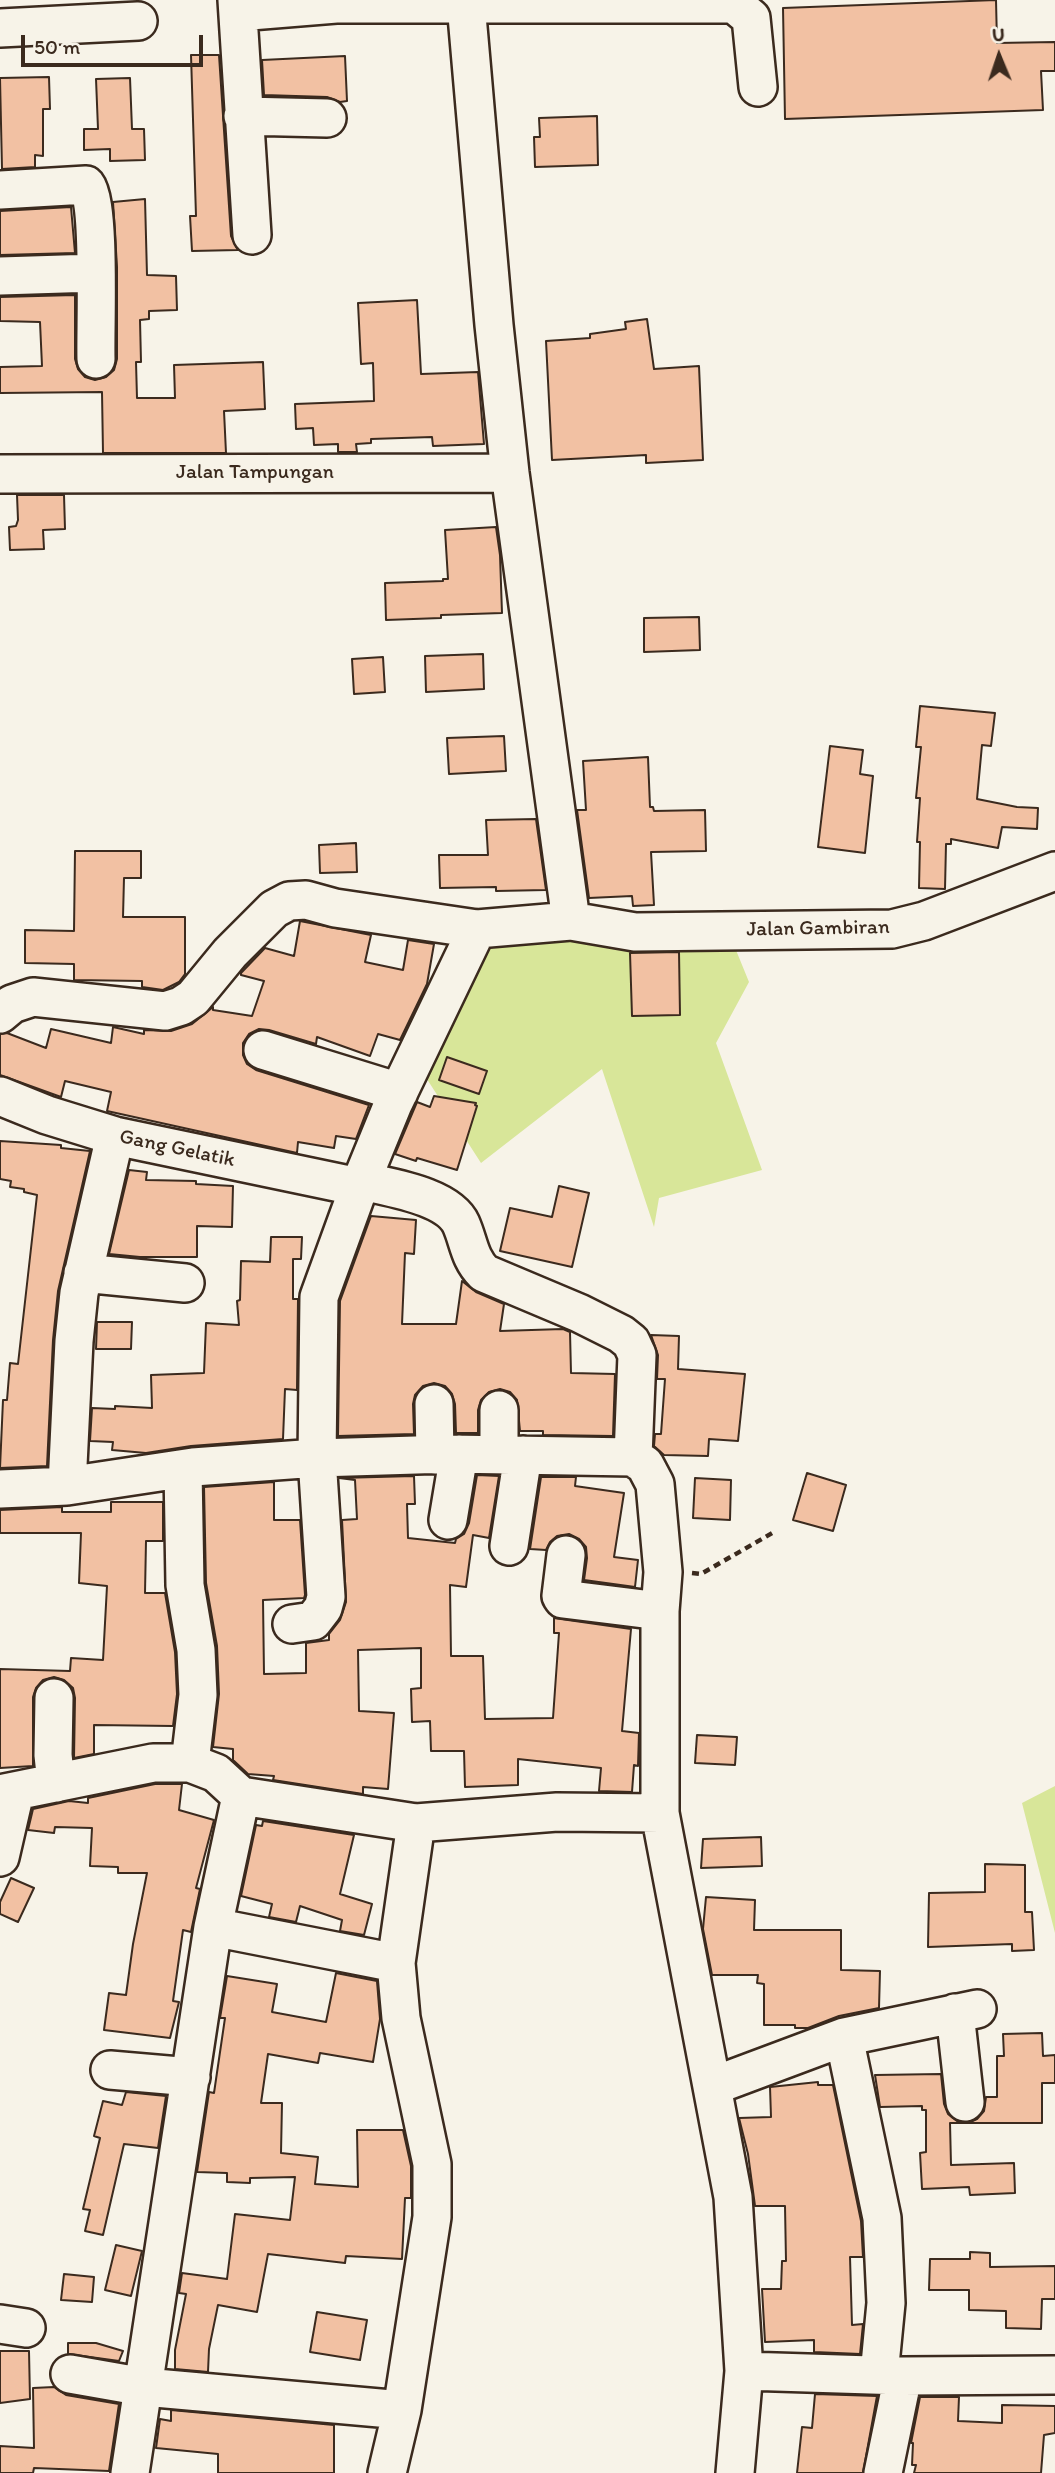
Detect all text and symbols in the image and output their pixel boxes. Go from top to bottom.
scale bar [24,21,206,65]
north arrow [964,21,1034,91]
text: U [992,23,1005,46]
text: 50 m [34,34,80,59]
street label: Jalan Tampungan [176,460,334,486]
street label: Jalan Gambiran [746,915,890,943]
street label: Gang Gelatik [117,1124,237,1174]

